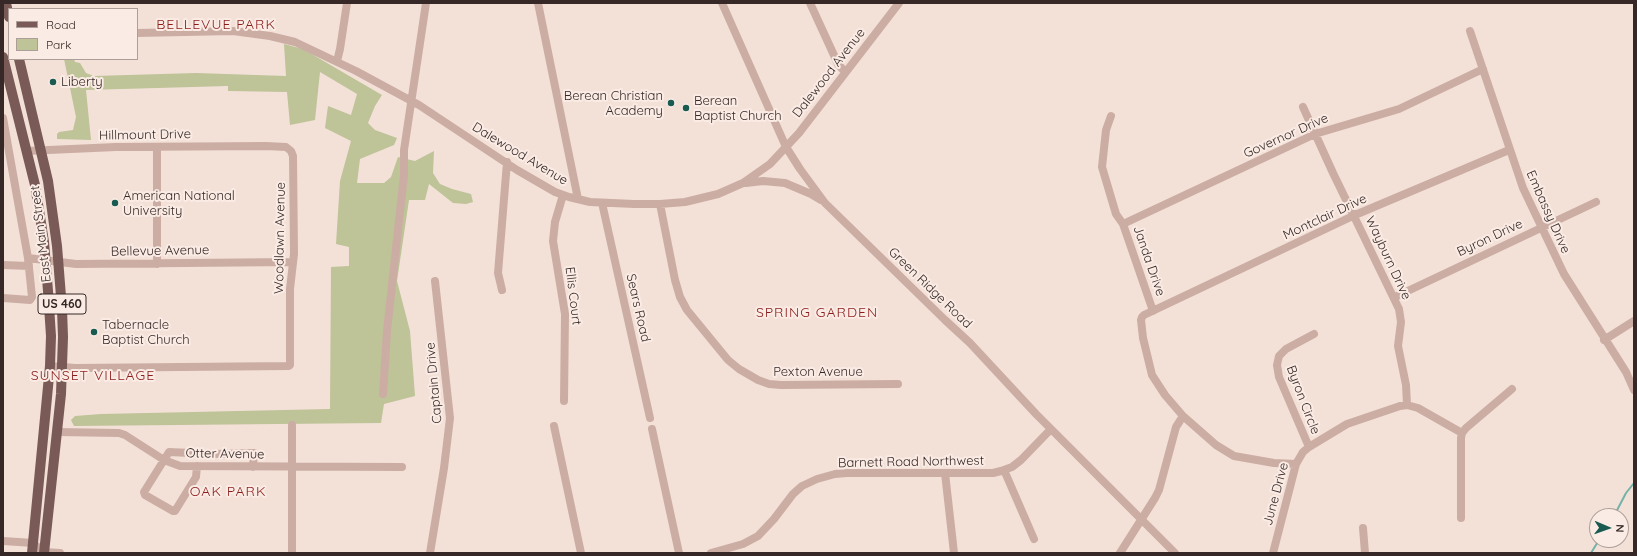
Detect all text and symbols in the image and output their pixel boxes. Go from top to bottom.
legend [8,8,138,60]
text: Road [46,17,76,32]
district label: BELLEVUE PARK [156,17,276,33]
street label: Dalewood Avenue [789,25,869,121]
text: Park [46,37,71,52]
place label: Liberty [61,74,103,90]
marker: Liberty [48,77,58,87]
place label: Berean Christian Academy [564,88,663,119]
place label: Berean Baptist Church [694,93,782,124]
marker: Berean Christian Academy [666,98,676,108]
marker: Berean Baptist Church [681,103,691,113]
street label: Governor Drive [1241,110,1331,162]
street label: Dalewood Avenue [469,119,571,189]
street label: Hillmount Drive [99,126,191,144]
street label: Embassy Drive [1523,168,1573,256]
street label: Woodlawn Avenue [271,182,289,294]
street label: East Main Street [27,185,55,283]
place label: American National University [123,188,235,219]
street label: Montclair Drive [1281,191,1369,243]
marker: American National University [110,198,120,208]
street label: Wayburn Drive [1362,214,1414,302]
street label: Byron Drive [1455,216,1525,260]
street label: Janda Drive [1130,224,1168,298]
street label: Bellevue Avenue [111,242,209,260]
street label: Green Ridge Road [885,244,975,332]
street label: Ellis Court [562,266,584,326]
street label: Sears Road [623,272,653,344]
road number: US 460 [38,294,86,314]
district label: SPRING GARDEN [756,305,878,321]
place label: Tabernacle Baptist Church [102,317,190,348]
marker: Tabernacle Baptist Church [89,327,99,337]
street label: Captain Drive [423,342,445,424]
street label: Byron Circle [1283,363,1323,437]
street label: Pexton Avenue [773,364,863,380]
district label: SUNSET VILLAGE [31,368,155,384]
street label: Otter Avenue [185,446,265,462]
street label: Barnett Road Northwest [838,453,984,471]
street label: June Drive [1260,461,1292,527]
district label: OAK PARK [190,484,266,500]
north arrow [1589,508,1629,548]
text: N [1613,524,1627,533]

